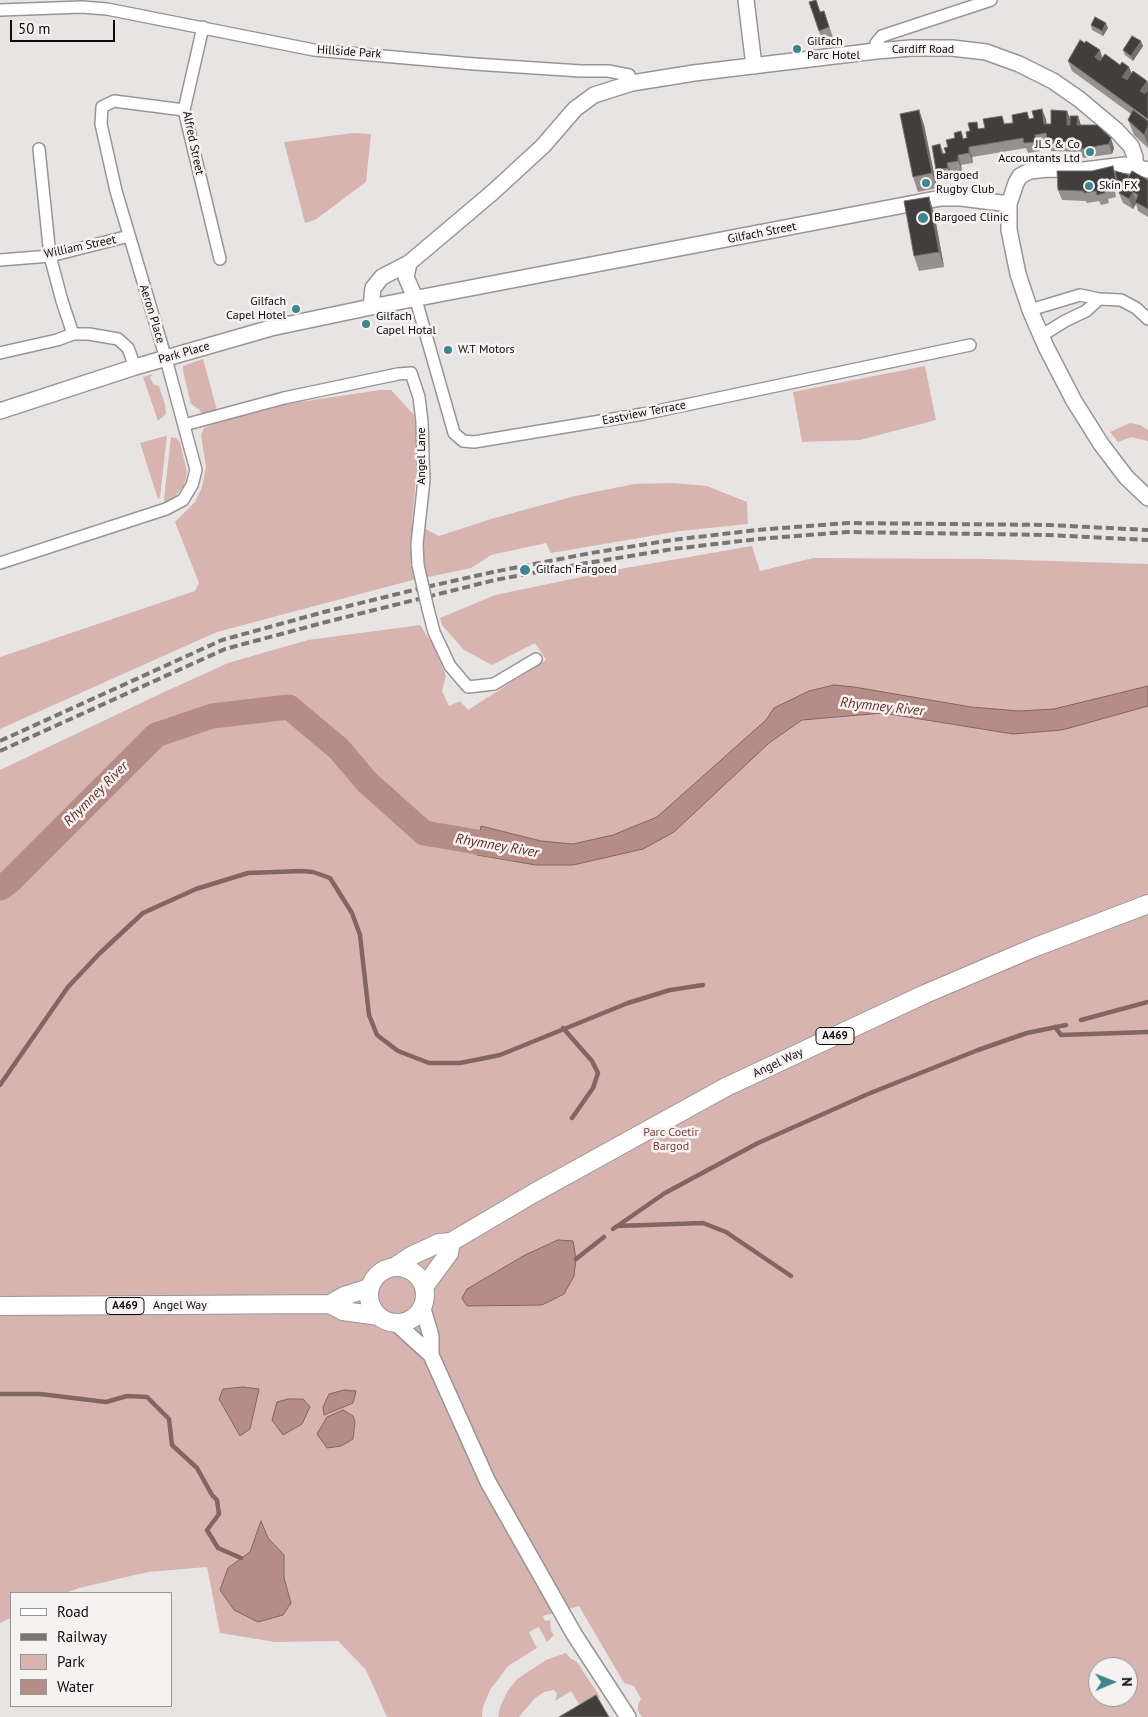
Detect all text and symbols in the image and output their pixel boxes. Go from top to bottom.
scale bar [12,10,118,42]
text: 50 m [18,19,51,38]
place label: Gilfach Parc Hotel [807,35,860,63]
street label: Hillside Park [316,43,382,61]
marker: Gilfach Parc Hotel [791,43,803,55]
street label: Cardiff Road [892,43,954,57]
street label: Alfred Street [179,110,207,176]
place label: JLS & Co Accountants Ltd [998,138,1080,166]
marker: JLS & Co Accountants Ltd [1084,146,1096,158]
place label: Bargoed Rugby Club [936,169,994,197]
marker: Bargoed Rugby Club [920,177,932,189]
place label: Skin FX [1099,179,1138,193]
marker: Skin FX [1083,180,1095,192]
marker: Bargoed Clinic [916,211,930,225]
place label: Bargoed Clinic [934,211,1008,225]
street label: Gilfach Street [726,219,798,247]
street label: William Street [43,232,117,262]
street label: Aeron Place [136,283,168,345]
place label: Gilfach Capel Hotel [226,295,286,323]
marker: Gilfach Capel Hotel [290,303,302,315]
place label: Gilfach Capel Hotal [376,310,436,338]
marker: Gilfach Capel Hotal [360,318,372,330]
street label: Park Place [157,339,211,367]
place label: W.T Motors [458,343,515,357]
marker: W.T Motors [442,344,454,356]
street label: Eastview Terrace [601,398,687,428]
street label: Angel Lane [415,427,429,485]
marker: Gilfach Fargoed [518,563,532,577]
place label: Gilfach Fargoed [536,563,617,577]
water label: Rhymney River [839,694,925,720]
water label: Rhymney River [60,758,132,830]
water label: Rhymney River [454,830,540,862]
road number: A469 [816,1028,854,1044]
street label: Angel Way [751,1045,805,1081]
park label: Parc Coetir Bargod [643,1126,699,1154]
road number: A469 [106,1298,144,1314]
street label: Angel Way [153,1299,207,1313]
legend [10,1592,172,1707]
text: Road [57,1602,89,1621]
text: Railway [57,1627,107,1646]
text: Park [57,1652,85,1671]
north arrow [1088,1657,1138,1707]
text: Water [57,1677,94,1696]
text: N [1118,1677,1136,1687]

